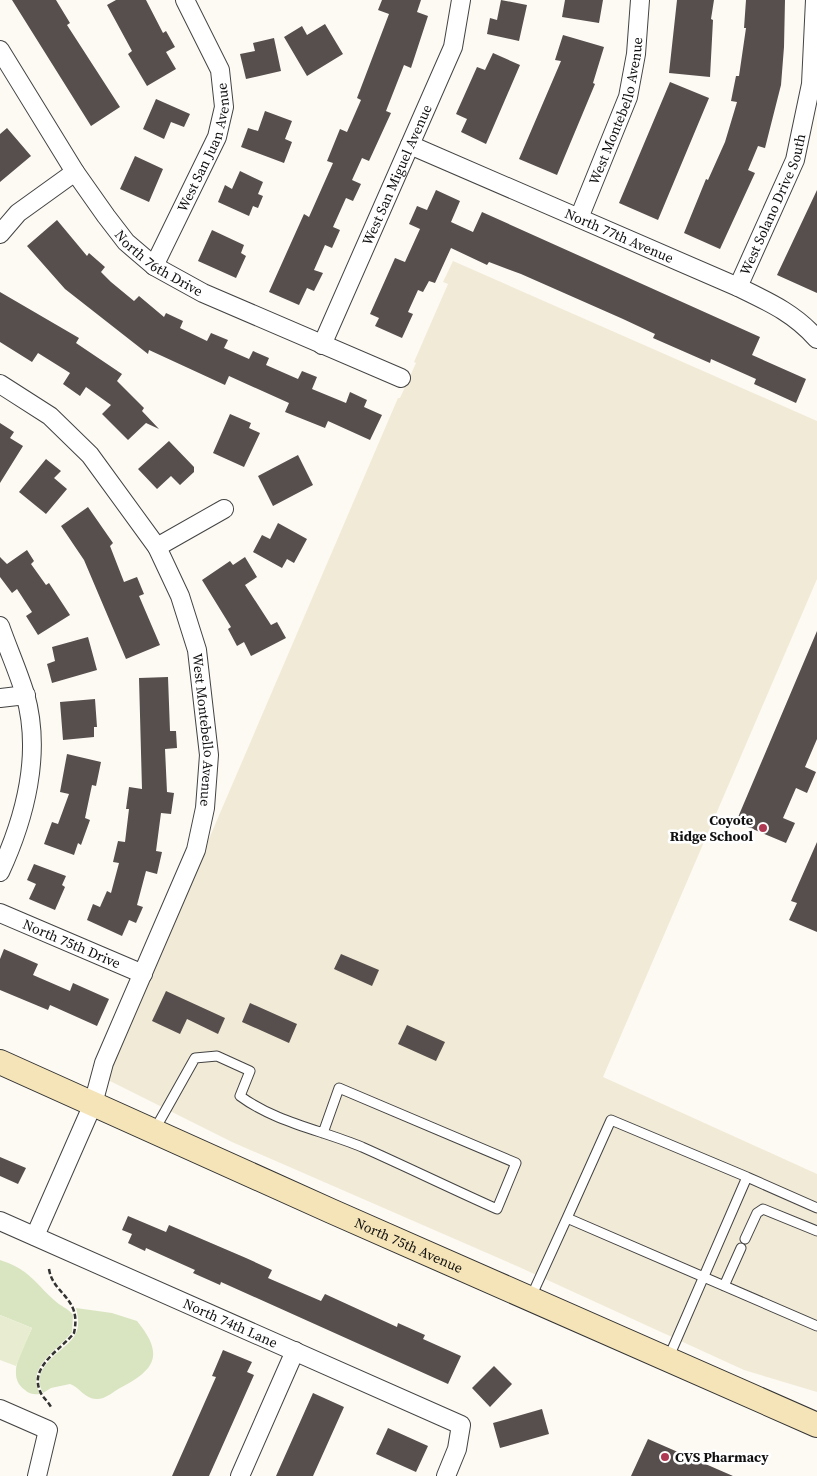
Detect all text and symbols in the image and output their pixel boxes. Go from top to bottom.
street label: West Montebello Avenue [584,37,647,187]
street label: West San Juan Avenue [172,82,234,215]
street label: West San Miguel Avenue [357,101,437,248]
street label: West Solano Drive South [735,132,810,278]
street label: North 77th Avenue [562,203,677,268]
street label: North 76th Drive [110,226,207,301]
street label: West Montebello Avenue [187,652,219,807]
place label: Coyote Ridge School [670,810,753,846]
marker: Coyote Ridge School [757,822,769,834]
street label: North 75th Drive [20,914,124,973]
street label: North 75th Avenue [351,1213,466,1278]
street label: North 74th Lane [180,1293,281,1353]
place label: CVS Pharmacy [675,1447,769,1467]
marker: CVS Pharmacy [659,1451,671,1463]

